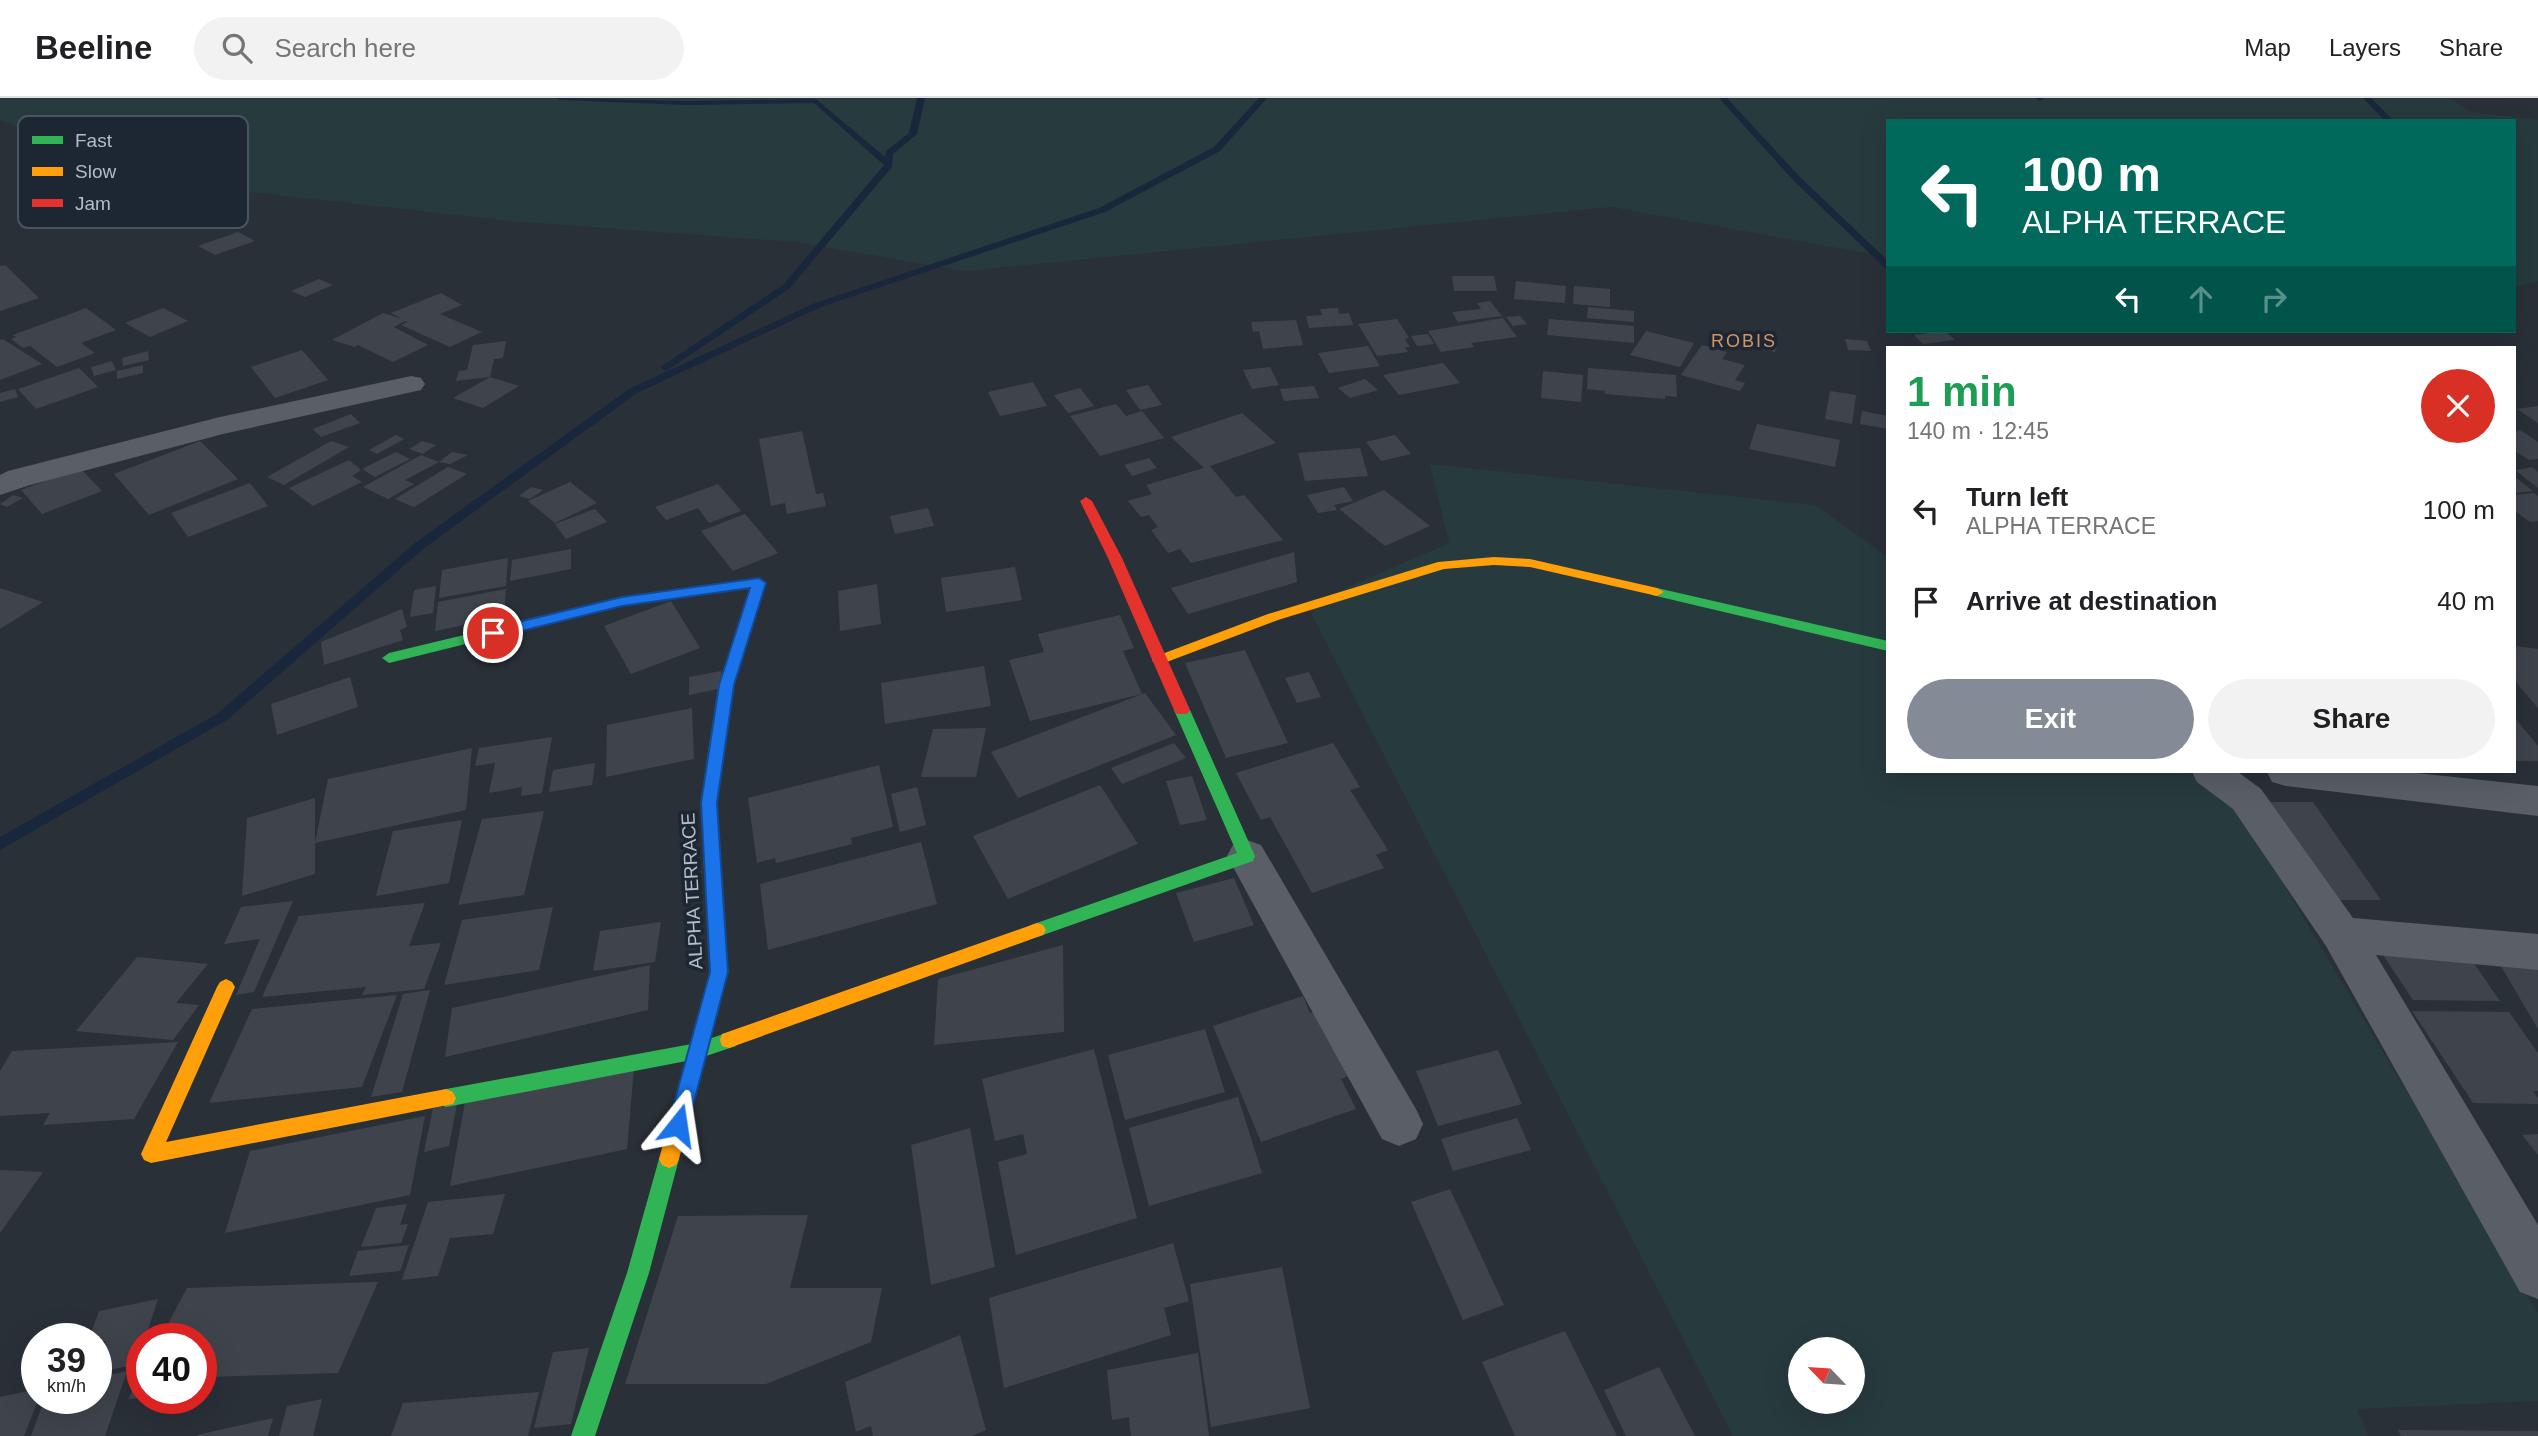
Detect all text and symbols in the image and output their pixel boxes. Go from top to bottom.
search box [194,17,684,80]
text: Beeline [35,29,152,66]
icon: search [218,29,256,67]
text: Search here [274,33,416,63]
text: Map [2244,34,2291,61]
text: Layers [2329,34,2401,61]
text: Share [2439,34,2503,61]
legend [18,116,248,228]
text: Fast [75,130,113,151]
icon: left [1907,147,1998,238]
text: 100 m [2022,147,2161,201]
text: Slow [75,161,116,182]
text: Jam [75,193,111,214]
text: ALPHA TERRACE [2022,204,2286,240]
icon: left [2109,280,2147,318]
icon: ahead [2182,280,2220,318]
icon: right [2255,280,2293,318]
district label: ROBIS [1711,331,1777,351]
text: 1 min [1907,368,2017,415]
button: close [2421,369,2495,443]
text: 140 m · 12:45 [1907,418,2049,444]
text: Turn left [1966,482,2068,512]
icon: left [1907,492,1945,530]
text: 100 m [2423,495,2495,525]
text: ALPHA TERRACE [1966,513,2156,539]
icon: arrive [1907,583,1945,621]
text: Arrive at destination [1966,586,2217,616]
text: 40 m [2437,586,2495,616]
pin [463,603,523,663]
icon: arrive [474,614,512,652]
button: Exit [1907,679,2194,759]
button: Share [2208,679,2495,759]
street label: ALPHA TERRACE [677,812,707,970]
position arrow [641,1088,715,1162]
speed limit sign: 40 [126,1323,217,1414]
north arrow [1788,1337,1866,1414]
map controls [1788,1337,1865,1414]
text: 39 [47,1340,86,1379]
text: km/h [47,1376,86,1396]

